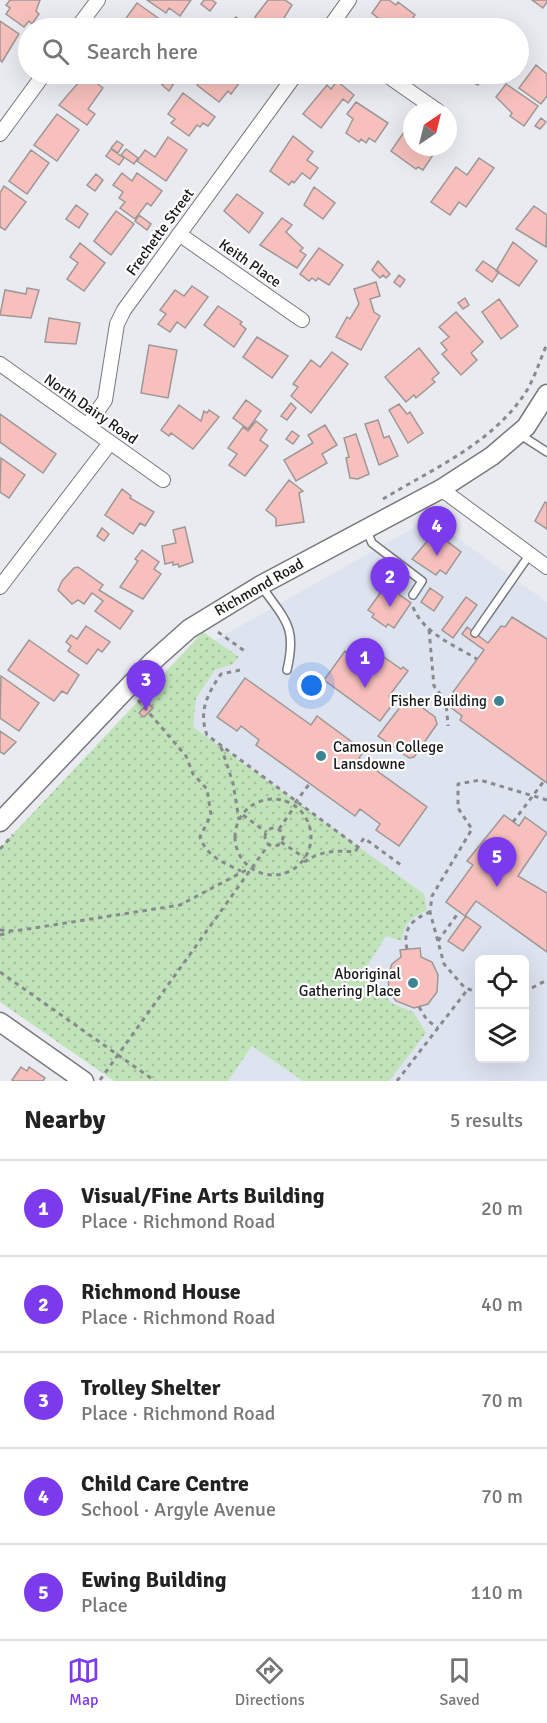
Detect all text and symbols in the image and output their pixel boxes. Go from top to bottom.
search box [18,18,529,84]
icon: search [39,35,72,68]
text: Search here [87,38,198,65]
north arrow [403,102,457,156]
street label: Frechette Street [122,185,198,279]
street label: Keith Place [215,235,285,291]
street label: North Dairy Road [41,370,141,448]
pin: 4 [418,506,456,556]
street label: Richmond Road [211,554,307,620]
pin: 2 [370,558,410,607]
pin: 1 [346,638,385,688]
pin: 3 [126,660,166,710]
your location [297,671,326,700]
place label: Fisher Building [390,692,487,710]
marker: Fisher Building [492,694,506,708]
place label: Camosun College Lansdowne [333,738,444,773]
marker: Camosun College Lansdowne [314,749,328,763]
pin: 5 [478,838,516,887]
map controls [475,955,529,1063]
button: locate [475,955,529,1009]
place label: Aboriginal Gathering Place [299,965,401,1000]
marker: Aboriginal Gathering Place [406,976,420,990]
button: layers [475,1009,529,1063]
text: Nearby [24,1104,105,1136]
text: 5 results [450,1108,523,1133]
text: Visual/Fine Arts Building [81,1182,324,1209]
text: 1 [38,1196,49,1221]
text: 20 m [481,1196,523,1221]
text: Place · Richmond Road [81,1209,275,1234]
text: Richmond House [81,1278,241,1305]
text: 2 [38,1292,49,1317]
text: 40 m [481,1292,523,1317]
text: Place · Richmond Road [81,1305,275,1330]
text: Trolley Shelter [81,1374,220,1401]
text: 3 [38,1388,49,1413]
text: 70 m [481,1388,523,1413]
text: Place · Richmond Road [81,1401,275,1426]
text: Child Care Centre [81,1470,249,1497]
text: 4 [38,1484,49,1509]
text: 70 m [481,1484,523,1509]
text: School · Argyle Avenue [81,1497,276,1522]
text: Ewing Building [81,1566,227,1593]
text: 5 [38,1580,49,1605]
text: 110 m [470,1580,523,1605]
text: Place [81,1593,128,1618]
tab: Map [67,1654,100,1710]
tab: Directions [235,1654,305,1710]
tab: Saved [439,1654,480,1710]

